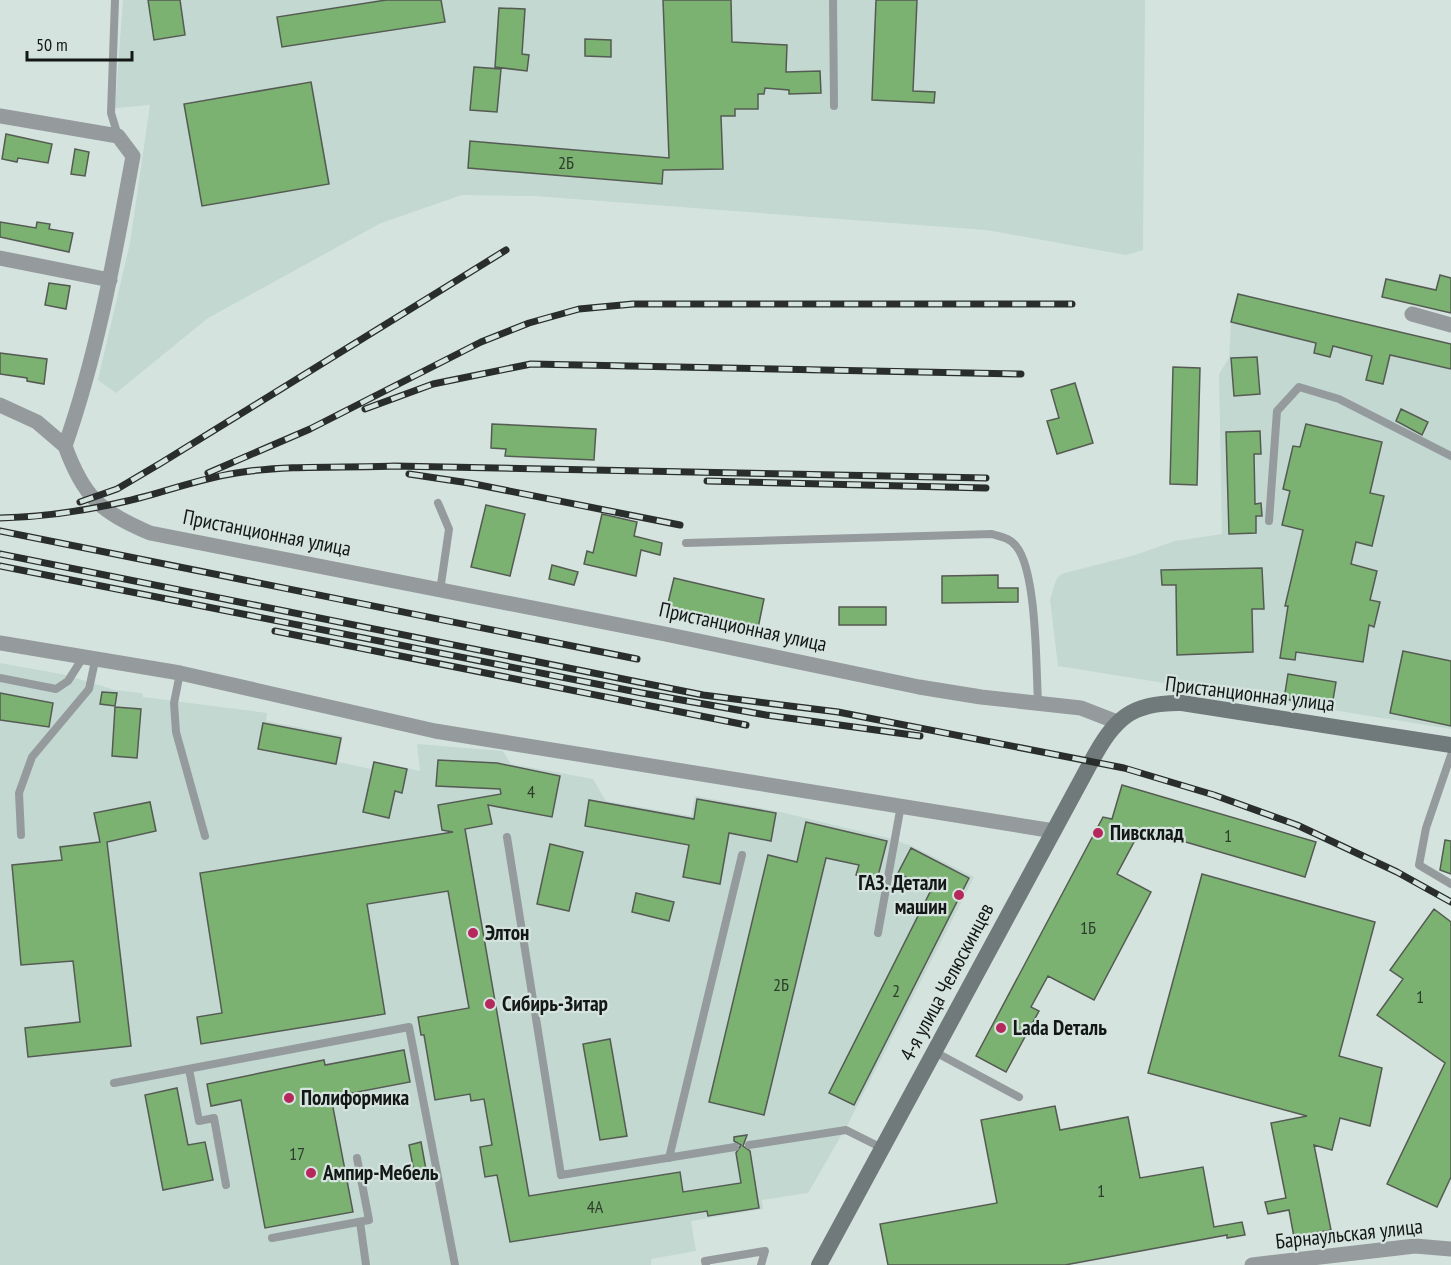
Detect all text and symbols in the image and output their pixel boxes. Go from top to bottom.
scale bar [27,24,132,62]
text: 50 m [36,33,68,56]
house number: 2Б [558,151,574,174]
street label: Пристанционная улица [181,503,353,562]
street label: Пристанционная улица [657,596,829,657]
street label: Пристанционная улица [1164,670,1336,717]
house number: 4 [527,780,535,803]
place label: Пивсклад [1110,819,1184,846]
house number: 1 [1224,824,1232,847]
marker: Пивсклад [1091,826,1105,840]
place label: ГАЗ. Детали машин [858,869,947,920]
marker: ГАЗ. Детали машин [952,888,966,902]
street label: 4-я улица Челюскинцев [894,898,1000,1065]
house number: 1Б [1080,916,1096,939]
place label: Элтон [485,919,529,946]
marker: Элтон [466,926,480,940]
house number: 2Б [773,973,789,996]
house number: 2 [892,979,900,1002]
house number: 1 [1416,985,1424,1008]
place label: Сибирь-Зитар [502,990,608,1017]
marker: Сибирь-Зитар [483,997,497,1011]
place label: Lada Dеталь [1013,1014,1107,1041]
marker: Lada Dеталь [994,1021,1008,1035]
place label: Полиформика [301,1084,410,1111]
marker: Полиформика [282,1091,296,1105]
house number: 17 [289,1142,305,1165]
place label: Ампир-Мебель [322,1159,439,1186]
marker: Ампир-Мебель [304,1166,318,1180]
house number: 1 [1097,1179,1105,1202]
house number: 4А [587,1195,604,1218]
street label: Барнаульская улица [1274,1212,1424,1255]

